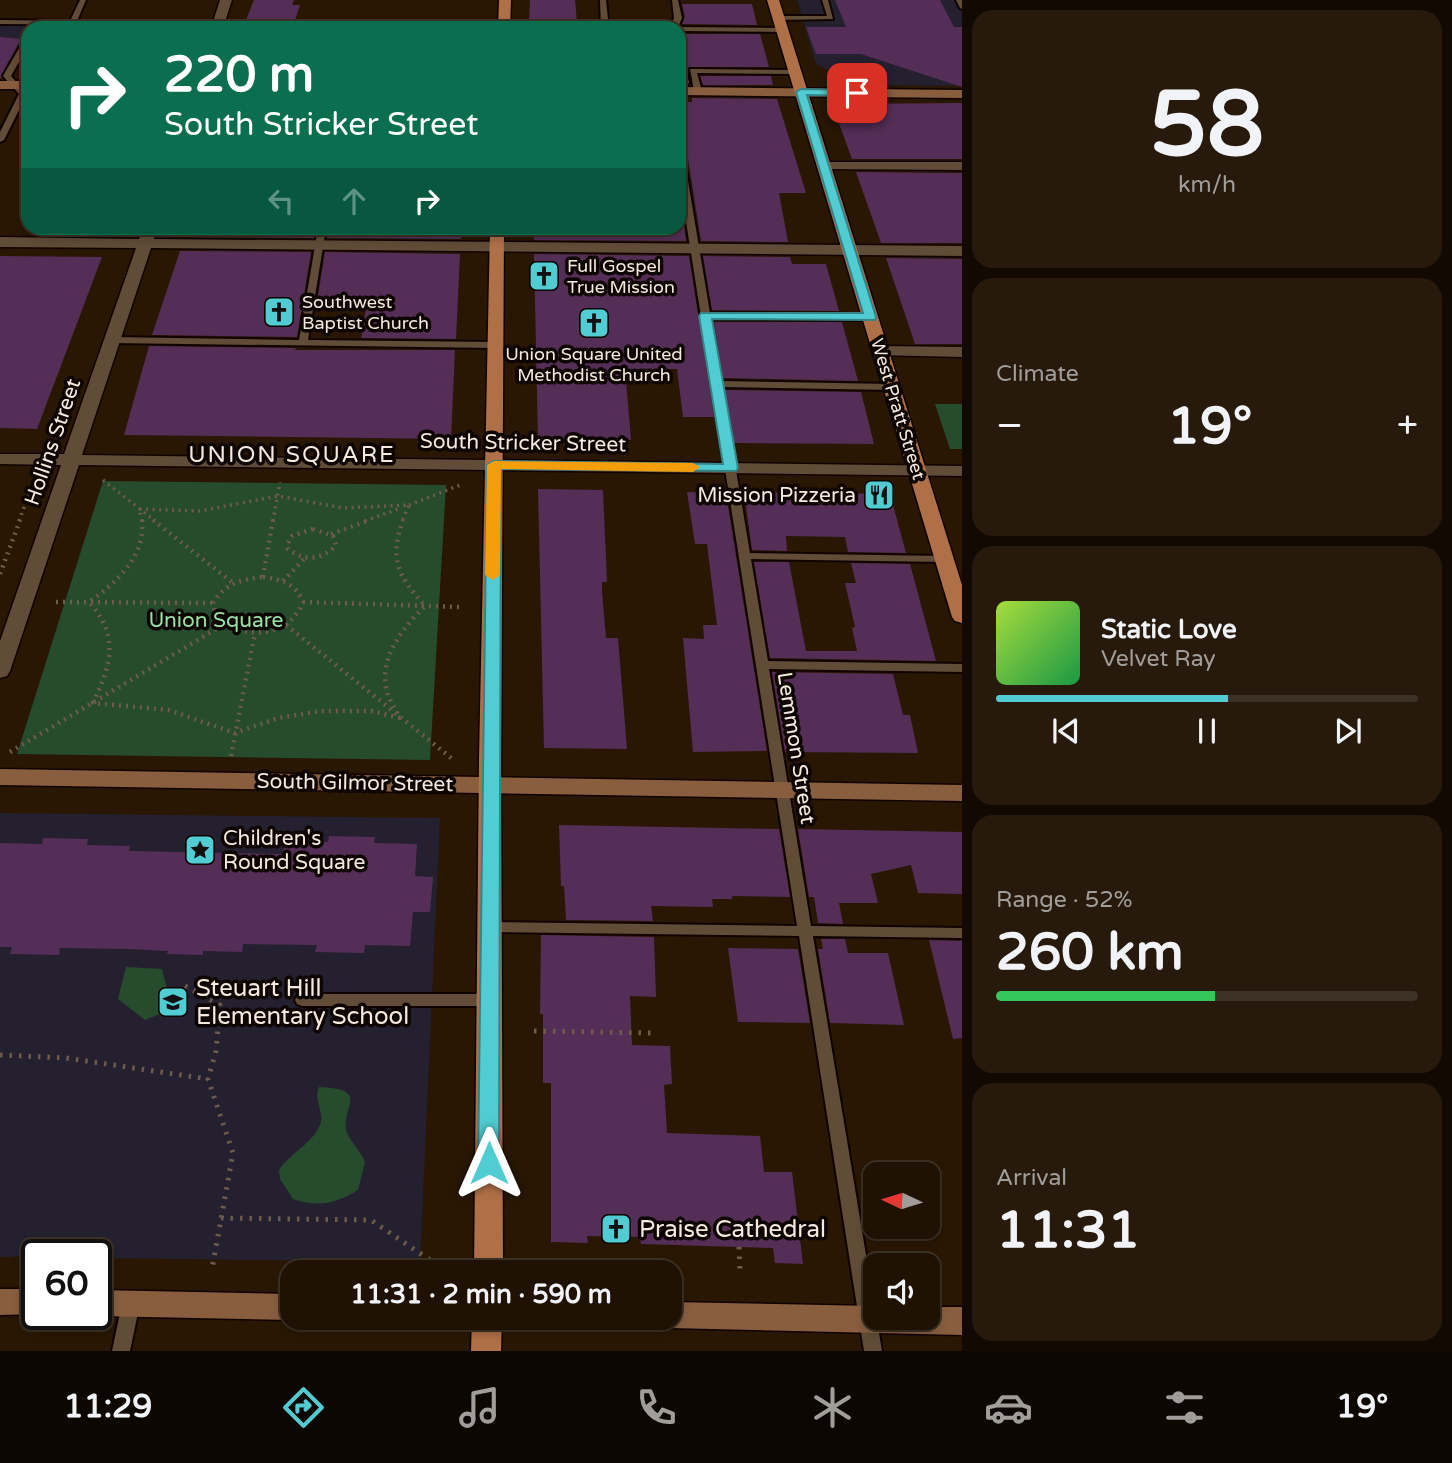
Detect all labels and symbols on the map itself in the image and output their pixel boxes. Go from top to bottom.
pin [827,63,887,123]
place label: Full Gospel True Mission [567,255,675,298]
church icon: Full Gospel True Mission [527,259,561,293]
place label: Southwest Baptist Church [302,291,429,334]
church icon: Southwest Baptist Church [262,295,296,329]
church icon: Union Square United Methodist Church [577,306,611,340]
street label: West Pratt Street [866,336,930,482]
place label: Union Square United Methodist Church [505,343,683,386]
street label: Hollins Street [20,375,86,509]
street label: South Stricker Street [420,429,626,457]
district label: UNION SQUARE [188,441,396,469]
restaurant icon: Mission Pizzeria [862,478,896,512]
place label: Mission Pizzeria [697,483,856,508]
park label: Union Square [149,608,284,633]
street label: Lemmon Street [772,670,820,826]
street label: South Gilmor Street [256,769,454,797]
place label: Children's Round Square [223,826,366,875]
place icon: Children's Round Square [183,833,217,867]
place label: Steuart Hill Elementary School [196,974,409,1031]
school or university icon: Steuart Hill Elementary School [156,985,190,1019]
position arrow [452,1126,526,1200]
north arrow [863,1162,940,1239]
church icon: Praise Cathedral [599,1212,633,1246]
place label: Praise Cathedral [639,1215,826,1244]
speed limit sign: 60 [21,1239,112,1330]

